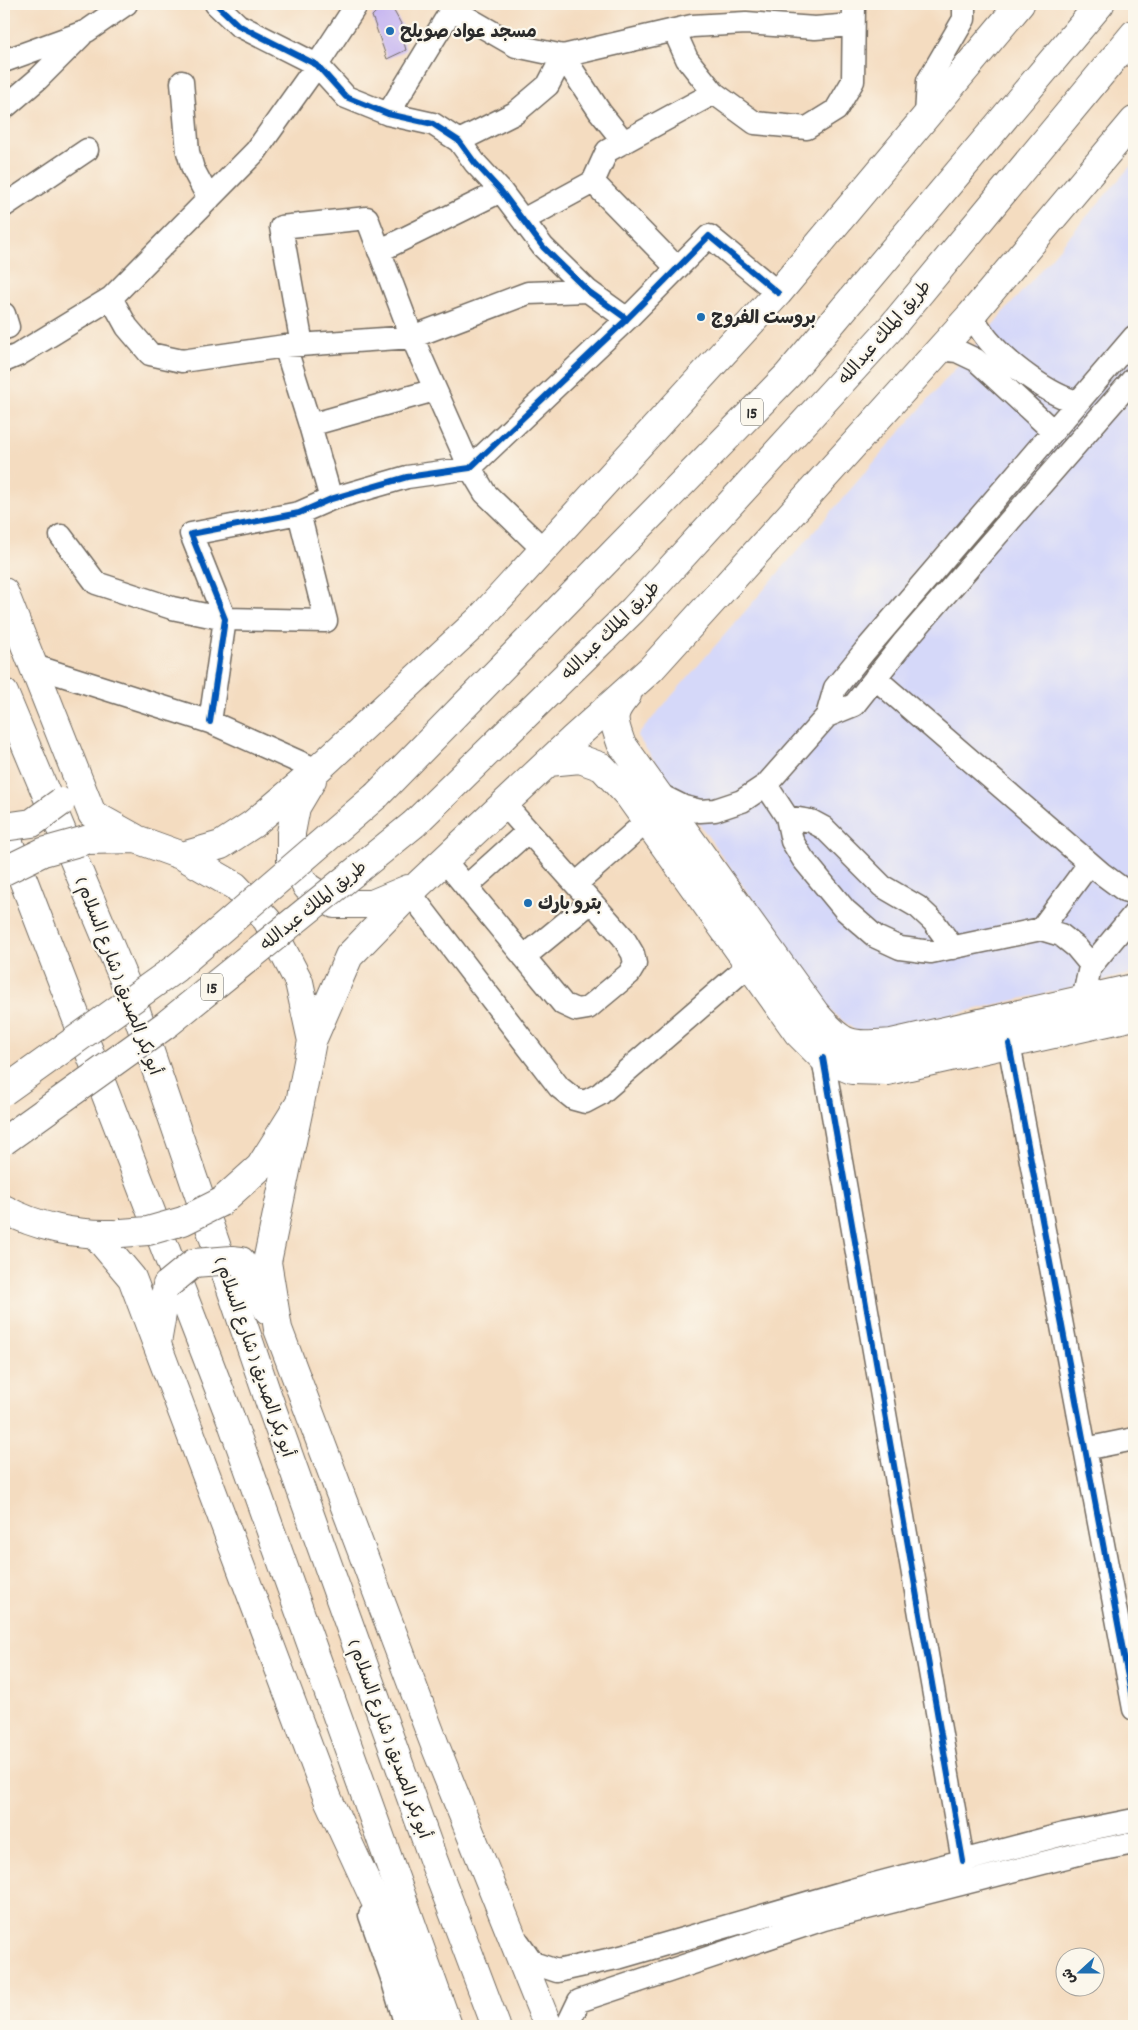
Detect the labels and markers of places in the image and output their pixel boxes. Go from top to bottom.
place label: مسجد عواد صويلح [400,21,537,46]
marker: مسجد عواد صويلح [384,25,396,37]
place label: بروست الفروج [711,307,816,332]
marker: بروست الفروج [695,311,707,323]
place label: بترو بارك [538,893,602,918]
marker: بترو بارك [522,897,534,909]

